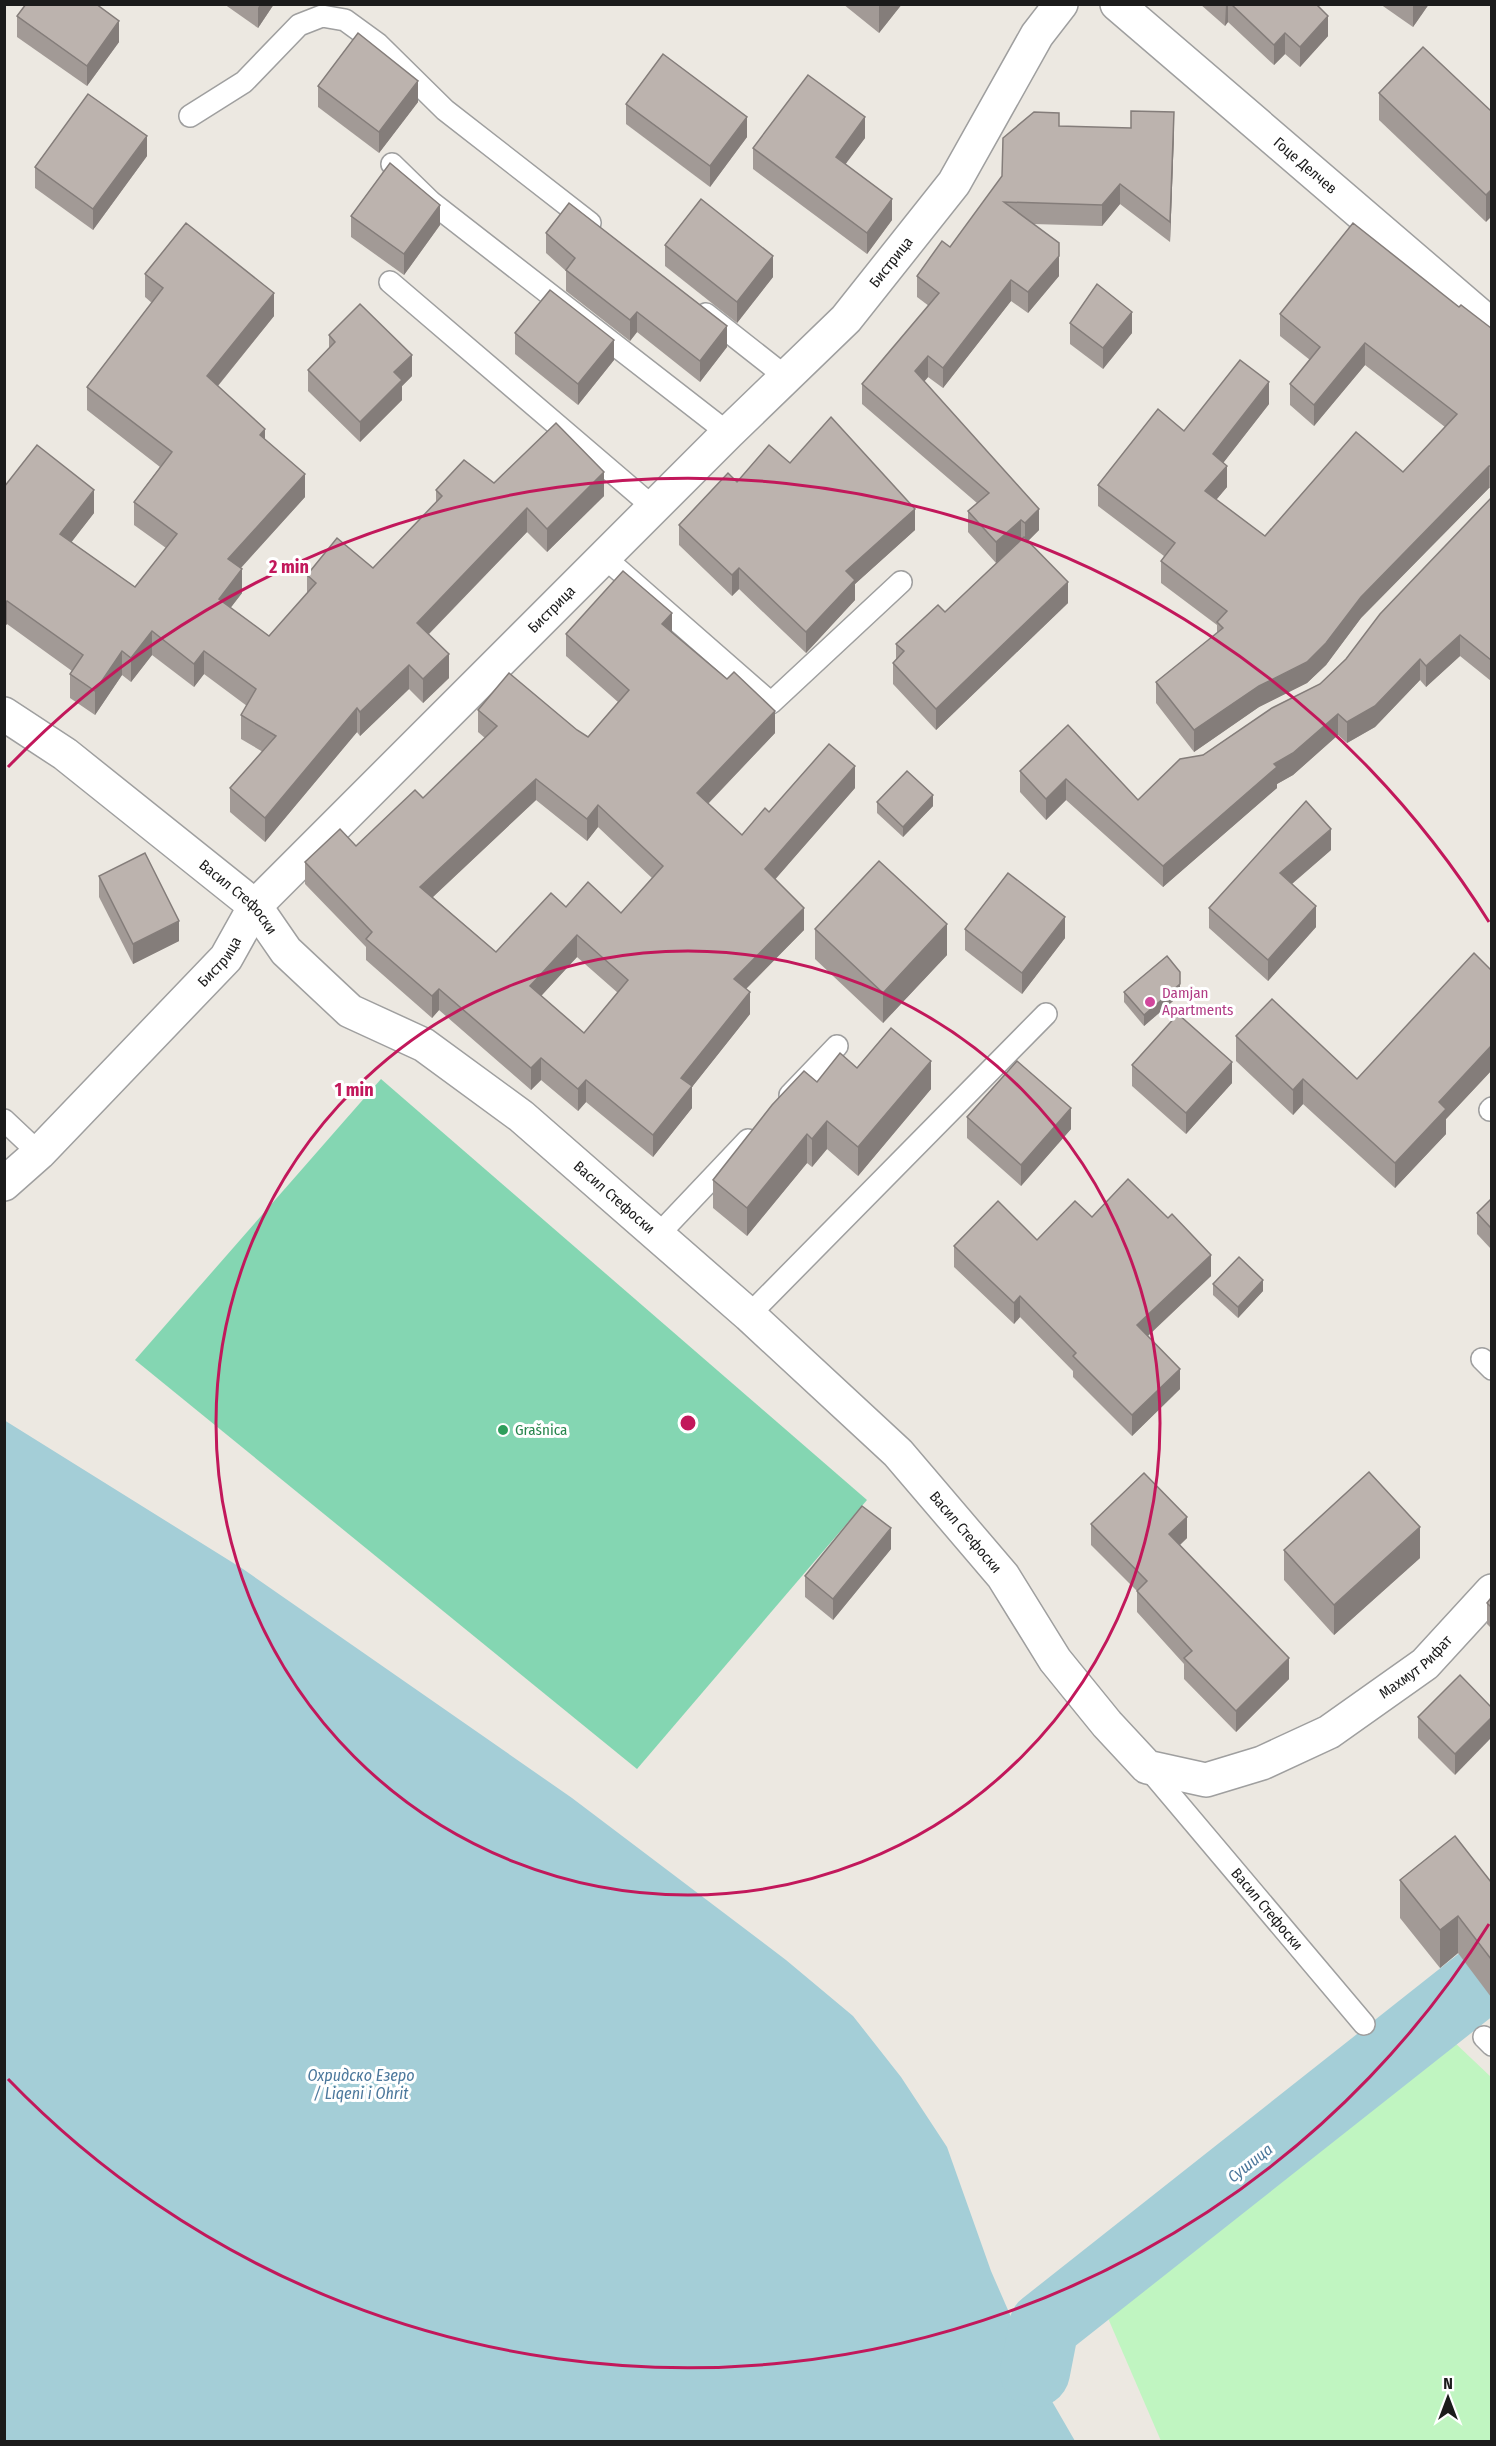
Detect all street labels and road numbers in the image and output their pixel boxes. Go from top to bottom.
street label: Гоце Делчев [1270,133,1341,198]
street label: Бистрица [865,233,917,291]
street label: Бистрица [524,582,579,637]
street label: Васил Стефоски [195,856,281,938]
street label: Бистрица [194,934,245,991]
street label: Васил Стефоски [570,1157,658,1238]
street label: Васил Стефоски [926,1488,1005,1577]
street label: Махмут Рифат [1376,1631,1456,1703]
street label: Васил Стефоски [1227,1864,1307,1954]

